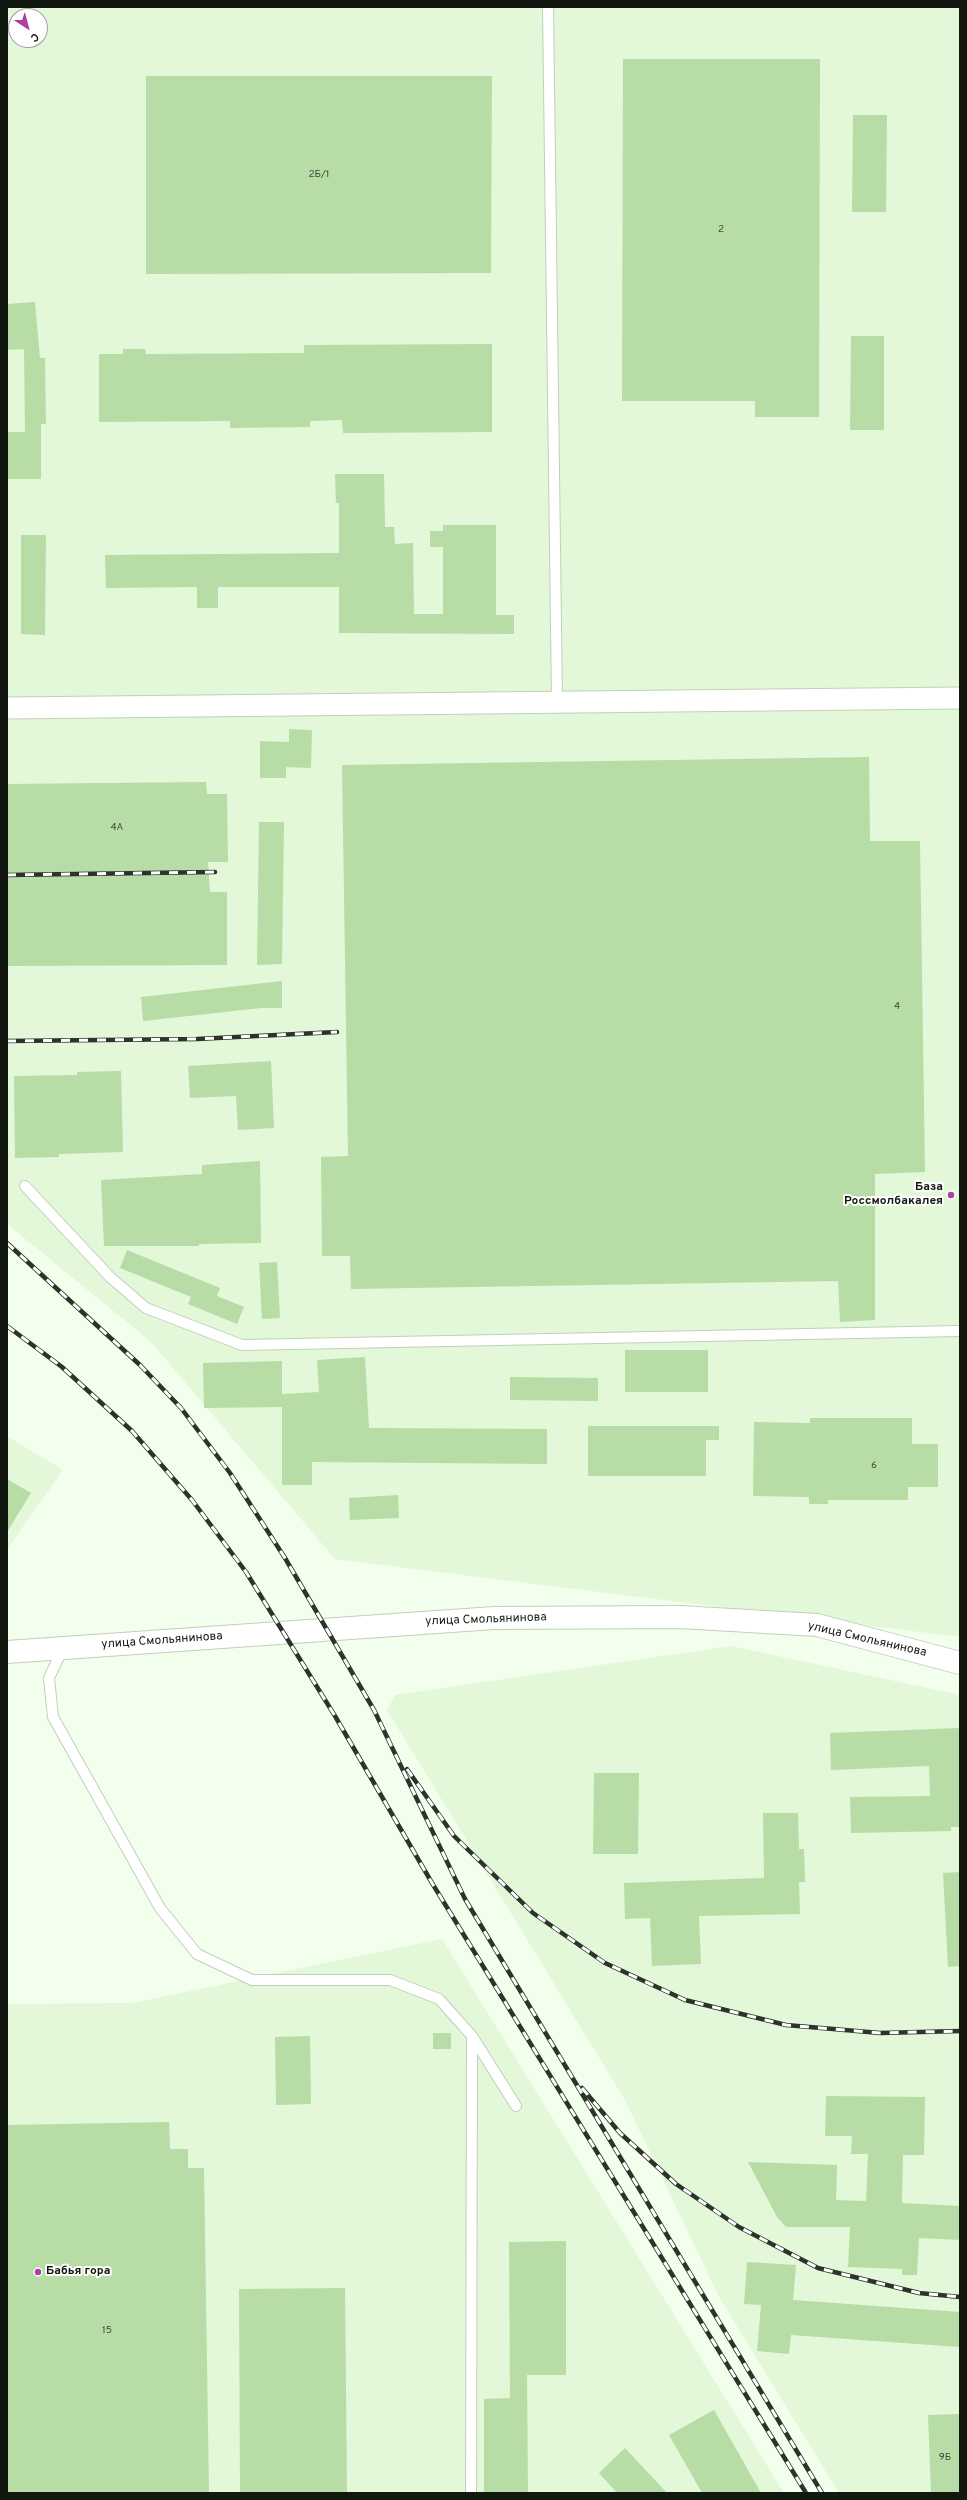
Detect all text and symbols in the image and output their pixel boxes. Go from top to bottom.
north arrow [8,8,48,48]
text: С [28,29,41,45]
house number: 2Б/1 [308,169,330,181]
house number: 2 [718,224,724,236]
house number: 4А [111,822,123,834]
house number: 4 [894,1001,900,1013]
place label: База Россмолбакалея [844,1181,943,1209]
marker: База Россмолбакалея [946,1190,956,1200]
house number: 6 [871,1460,877,1472]
street label: улица Смольянинова [425,1611,547,1629]
street label: улица Смольянинова [806,1619,928,1661]
street label: улица Смольянинова [101,1630,223,1652]
place label: Бабья гора [46,2265,110,2279]
marker: Бабья гора [33,2267,43,2277]
house number: 15 [102,2325,112,2337]
house number: 9Б [939,2452,951,2464]

